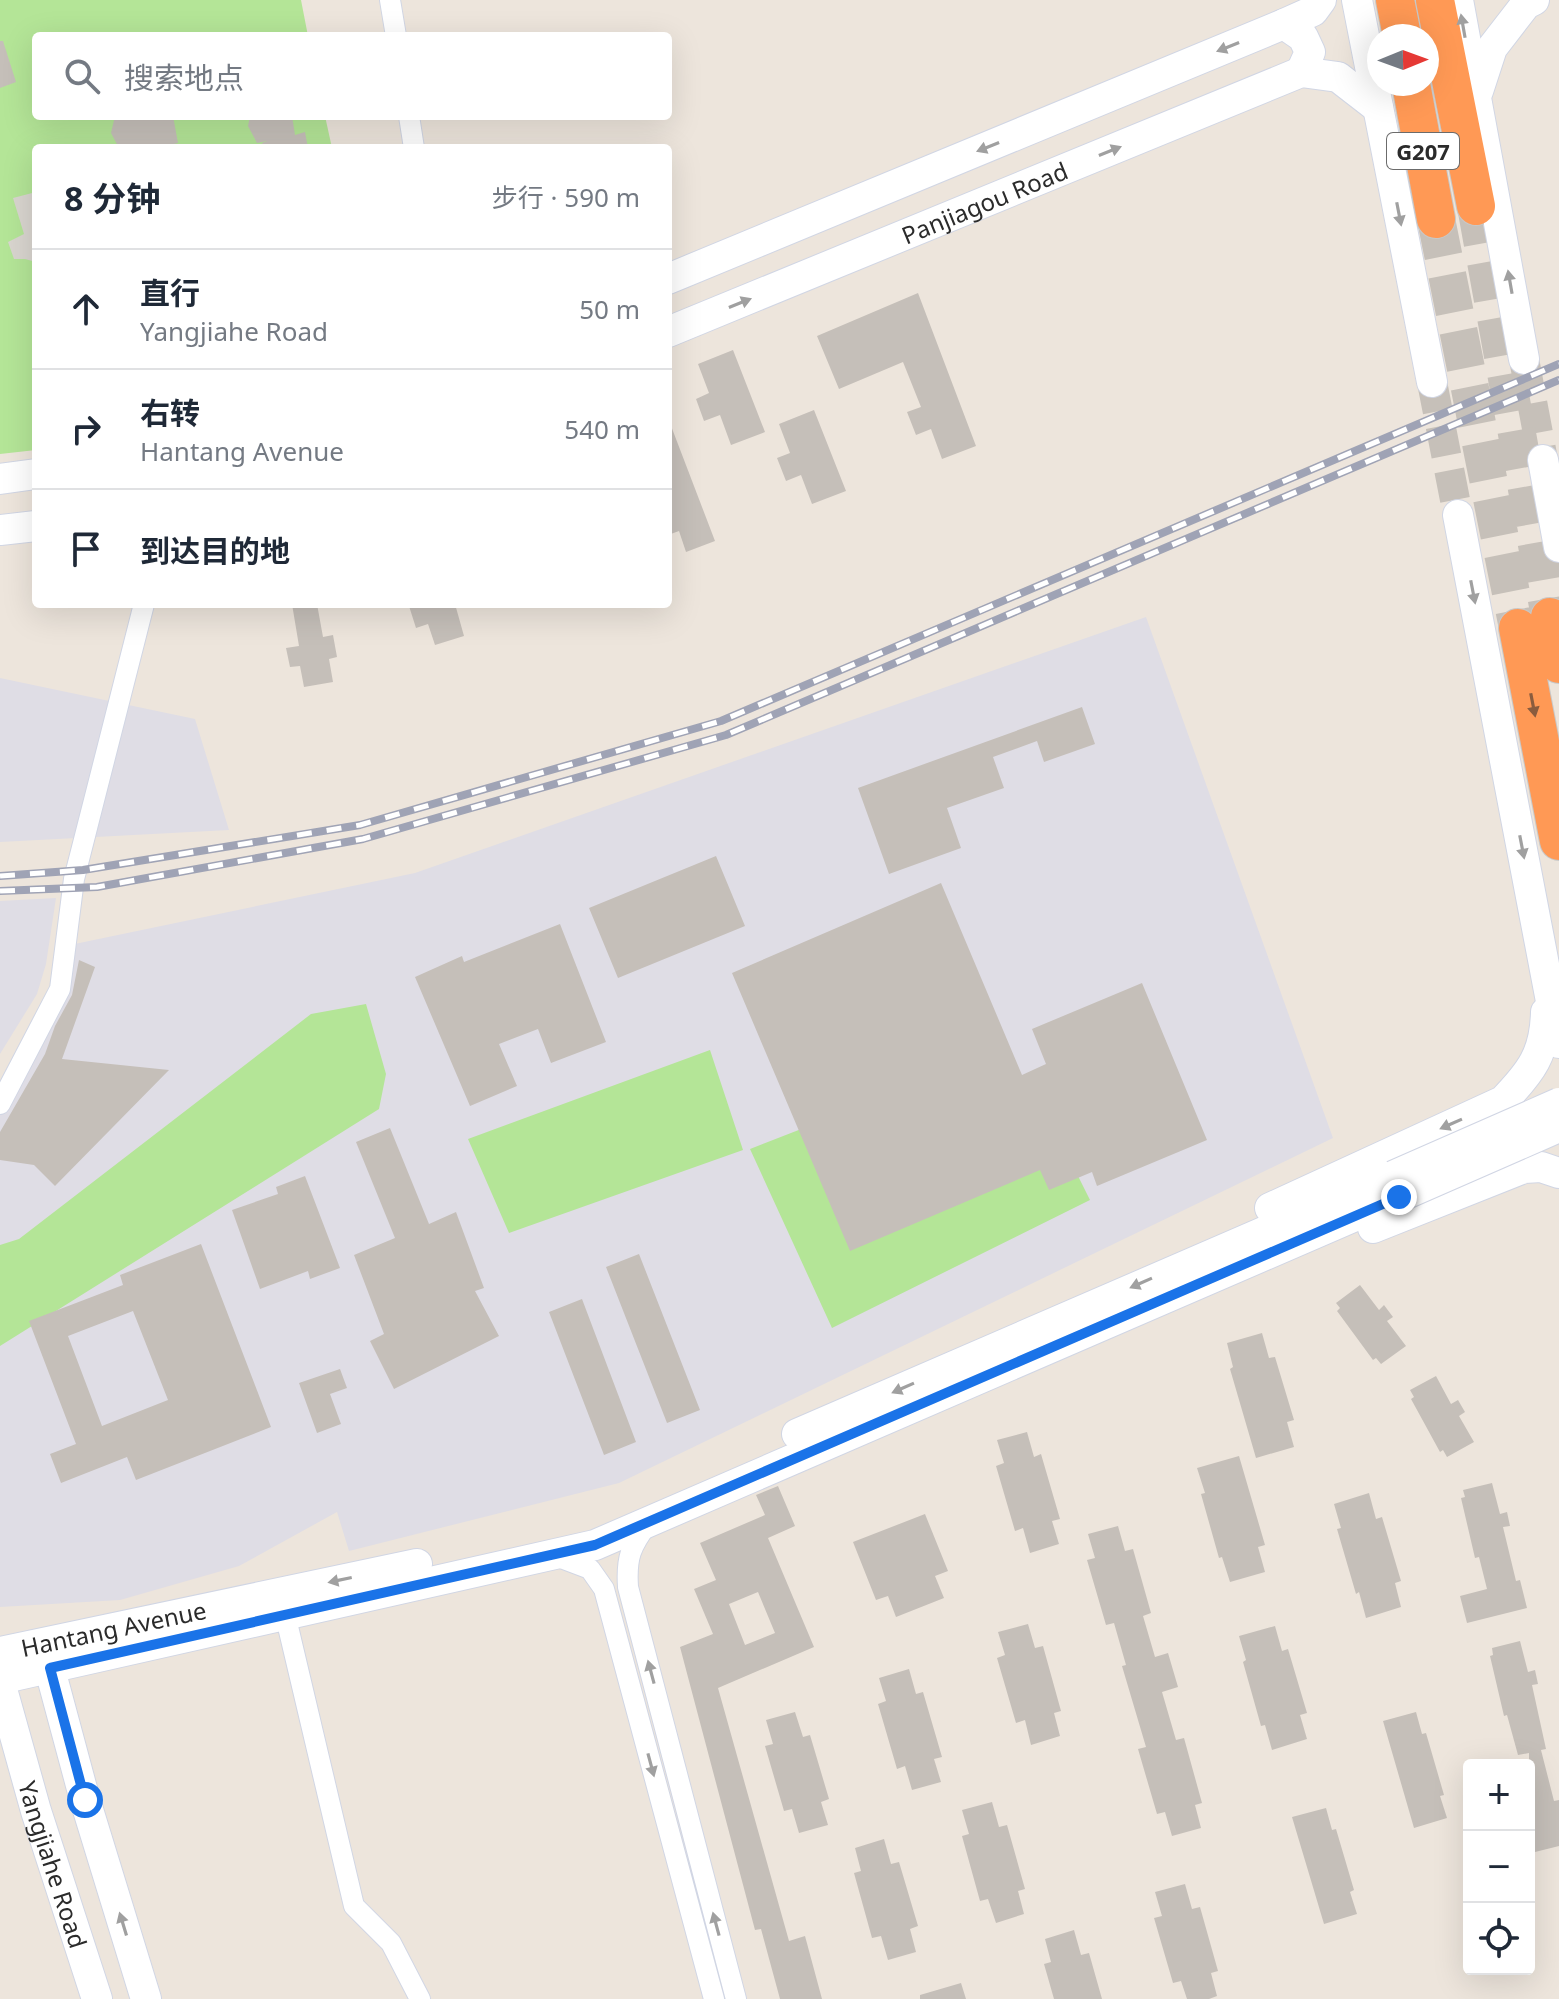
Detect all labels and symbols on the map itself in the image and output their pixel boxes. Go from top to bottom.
one-way arrow [1457,14,1469,39]
north arrow [1367,24,1439,96]
one-way arrow [1216,41,1240,54]
road number: G207 [1387,133,1459,169]
one-way arrow [976,140,1000,153]
one-way arrow [1098,144,1122,157]
street label: Panjiagou Road [896,153,1072,251]
one-way arrow [1393,202,1406,227]
one-way arrow [1503,269,1515,294]
one-way arrow [728,296,752,309]
one-way arrow [1468,579,1480,604]
one-way arrow [1527,692,1539,717]
one-way arrow [1517,835,1529,860]
one-way arrow [1439,1118,1463,1131]
route end [1381,1179,1417,1215]
one-way arrow [1129,1277,1153,1290]
one-way arrow [891,1381,915,1394]
one-way arrow [327,1574,352,1587]
street label: Hantang Avenue [18,1592,209,1664]
one-way arrow [644,1659,656,1684]
one-way arrow [645,1754,658,1778]
street label: Yangjiahe Road [12,1777,96,1952]
route start [67,1782,103,1818]
one-way arrow [709,1911,722,1935]
one-way arrow [116,1912,129,1936]

